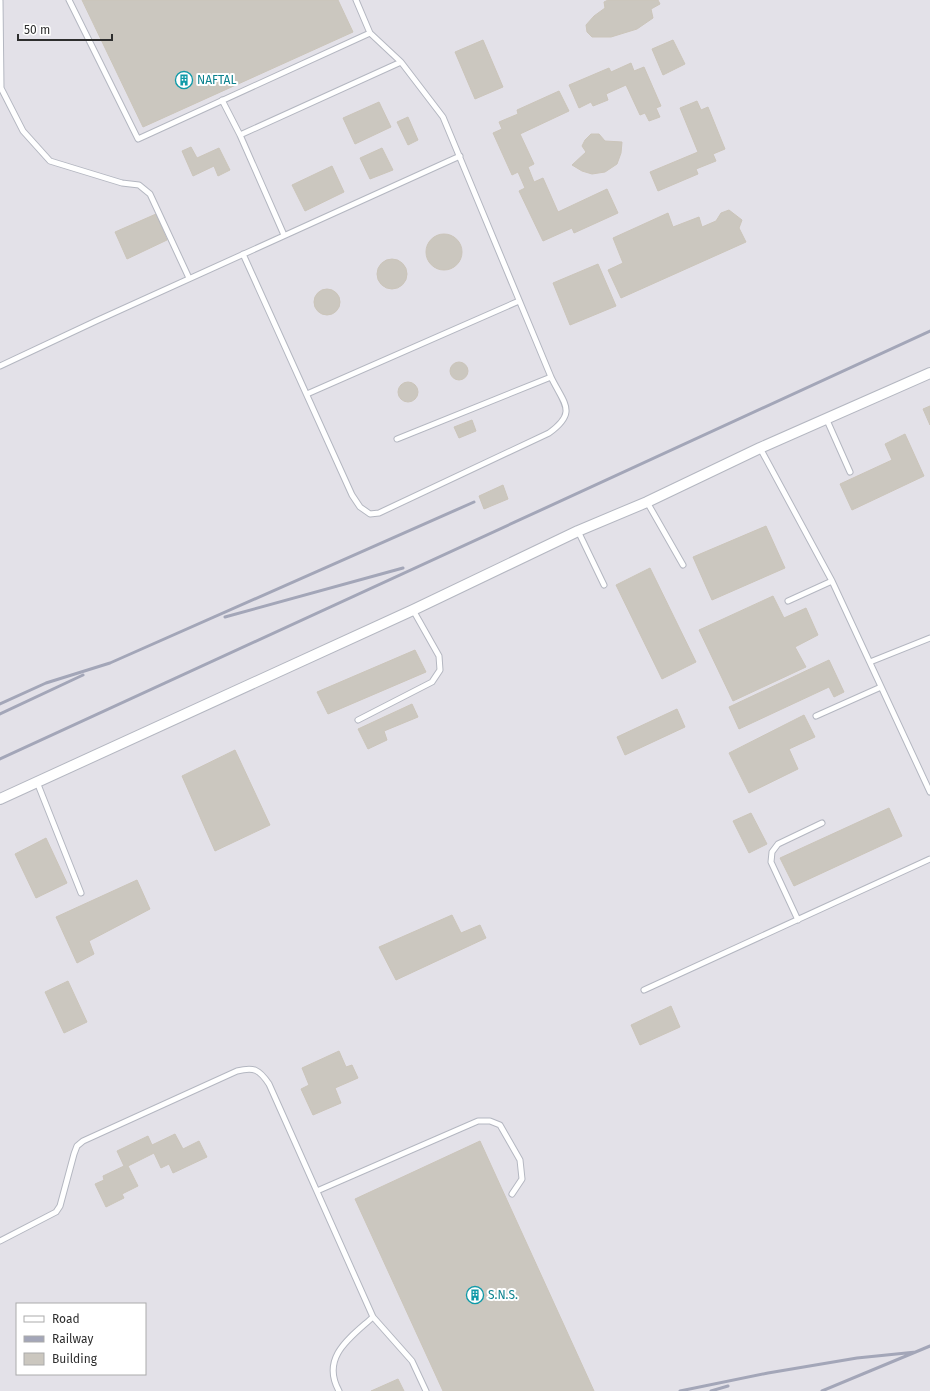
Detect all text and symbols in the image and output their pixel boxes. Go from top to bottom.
scale bar [18,16,112,42]
text: 50 m [24,23,50,37]
building icon: NAFTAL [174,70,194,90]
place label: NAFTAL [197,73,236,87]
building icon: S.N.S. [465,1285,485,1305]
place label: S.N.S. [488,1288,518,1302]
legend [16,1303,146,1375]
text: Road [52,1312,80,1326]
text: Railway [52,1332,93,1346]
text: Building [52,1352,98,1366]

